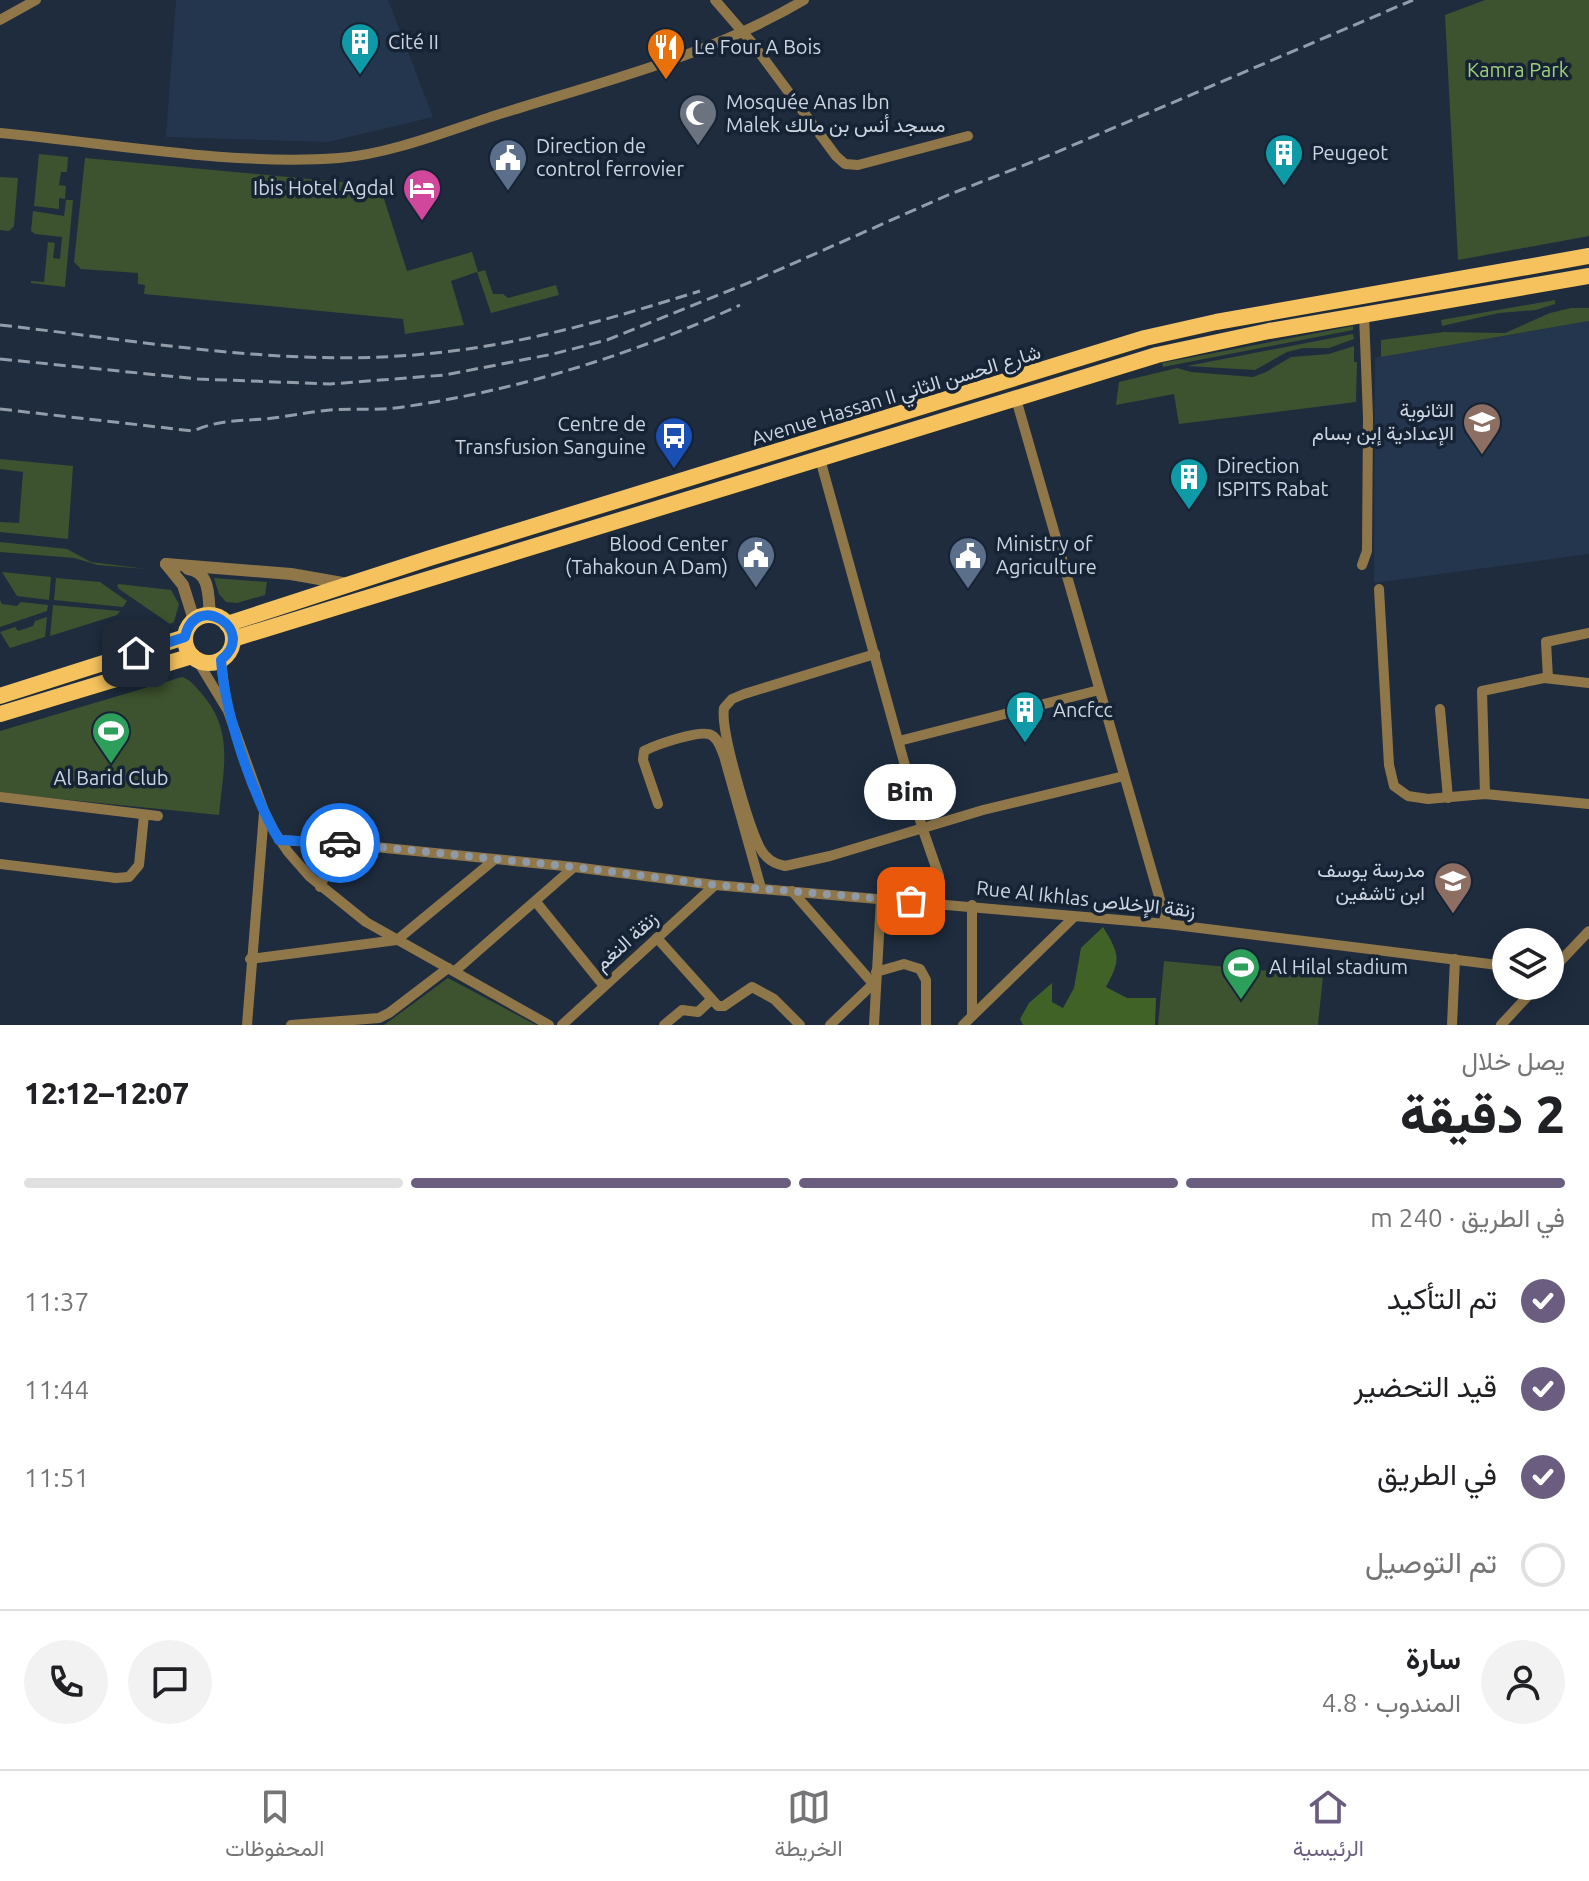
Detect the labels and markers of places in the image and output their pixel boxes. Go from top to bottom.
building icon: Cité II [339,21,381,76]
restaurant icon: Le Four A Bois [645,26,687,81]
place label: Cité II [388,30,439,53]
place label: Le Four A Bois [694,35,821,58]
place label: Mosquée Anas Ibn Malek مسجد أنس بن مالك [726,90,945,137]
mosque icon: Mosquée Anas Ibn Malek مسجد أنس بن مالك [677,92,719,147]
building icon: Peugeot [1263,132,1305,187]
place label: Direction de control ferrovier [536,134,684,180]
public building icon: Direction de control ferrovier [487,137,529,192]
place label: Peugeot [1312,141,1388,164]
hotel icon: Ibis Hotel Agdal [401,167,443,222]
place label: Ibis Hotel Agdal [253,176,394,199]
place label: الثانوية الإعدادية إبن بسام [1312,398,1454,446]
school or university icon: الثانوية الإعدادية إبن بسام [1461,401,1503,456]
place label: Centre de Transfusion Sanguine [455,412,646,458]
bus stop icon: Centre de Transfusion Sanguine [653,415,695,470]
place label: Direction ISPITS Rabat [1217,454,1329,500]
building icon: Direction ISPITS Rabat [1168,456,1210,511]
place label: Blood Center (Tahakoun A Dam) [565,532,728,578]
place label: Ministry of Agriculture [996,532,1097,578]
public building icon: Blood Center (Tahakoun A Dam) [735,534,777,589]
public building icon: Ministry of Agriculture [947,535,989,590]
pin [102,619,170,687]
building icon: Ancfcc [1004,689,1046,744]
place label: Ancfcc [1053,698,1113,721]
sports icon: Al Barid Club [90,710,132,765]
callout: Bim [865,765,957,821]
place label: Al Barid Club [53,766,169,789]
place label: مدرسة يوسف ابن تاشفين [1317,858,1425,905]
school or university icon: مدرسة يوسف ابن تاشفين [1432,860,1474,915]
pin [877,867,945,935]
sports icon: Al Hilal stadium [1220,946,1262,1001]
place label: Al Hilal stadium [1269,955,1408,978]

